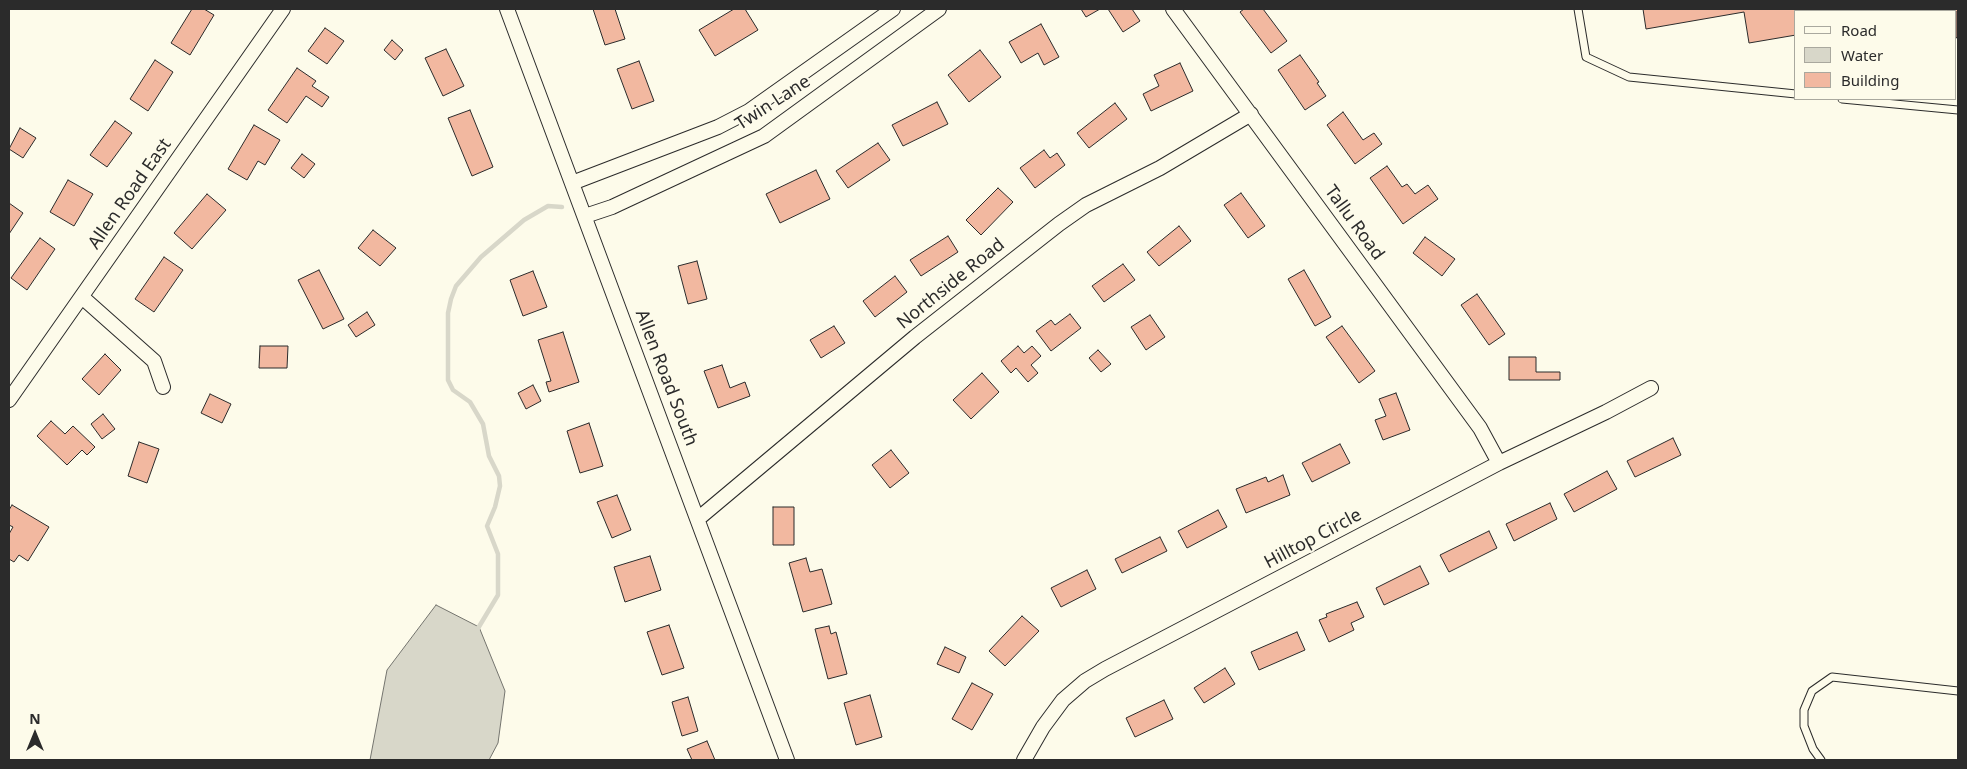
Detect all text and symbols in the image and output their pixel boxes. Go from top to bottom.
legend [1794,10,1957,100]
text: Road [1841,20,1877,40]
text: Water [1841,45,1883,65]
text: Building [1841,70,1899,90]
street label: Twin Lane [731,71,815,135]
street label: Allen Road East [84,135,176,253]
street label: Tallu Road [1320,181,1388,265]
street label: Northside Road [893,234,1009,334]
street label: Allen Road South [630,307,702,449]
street label: Hilltop Circle [1261,504,1365,574]
north arrow [10,709,60,759]
text: N [29,709,41,728]

